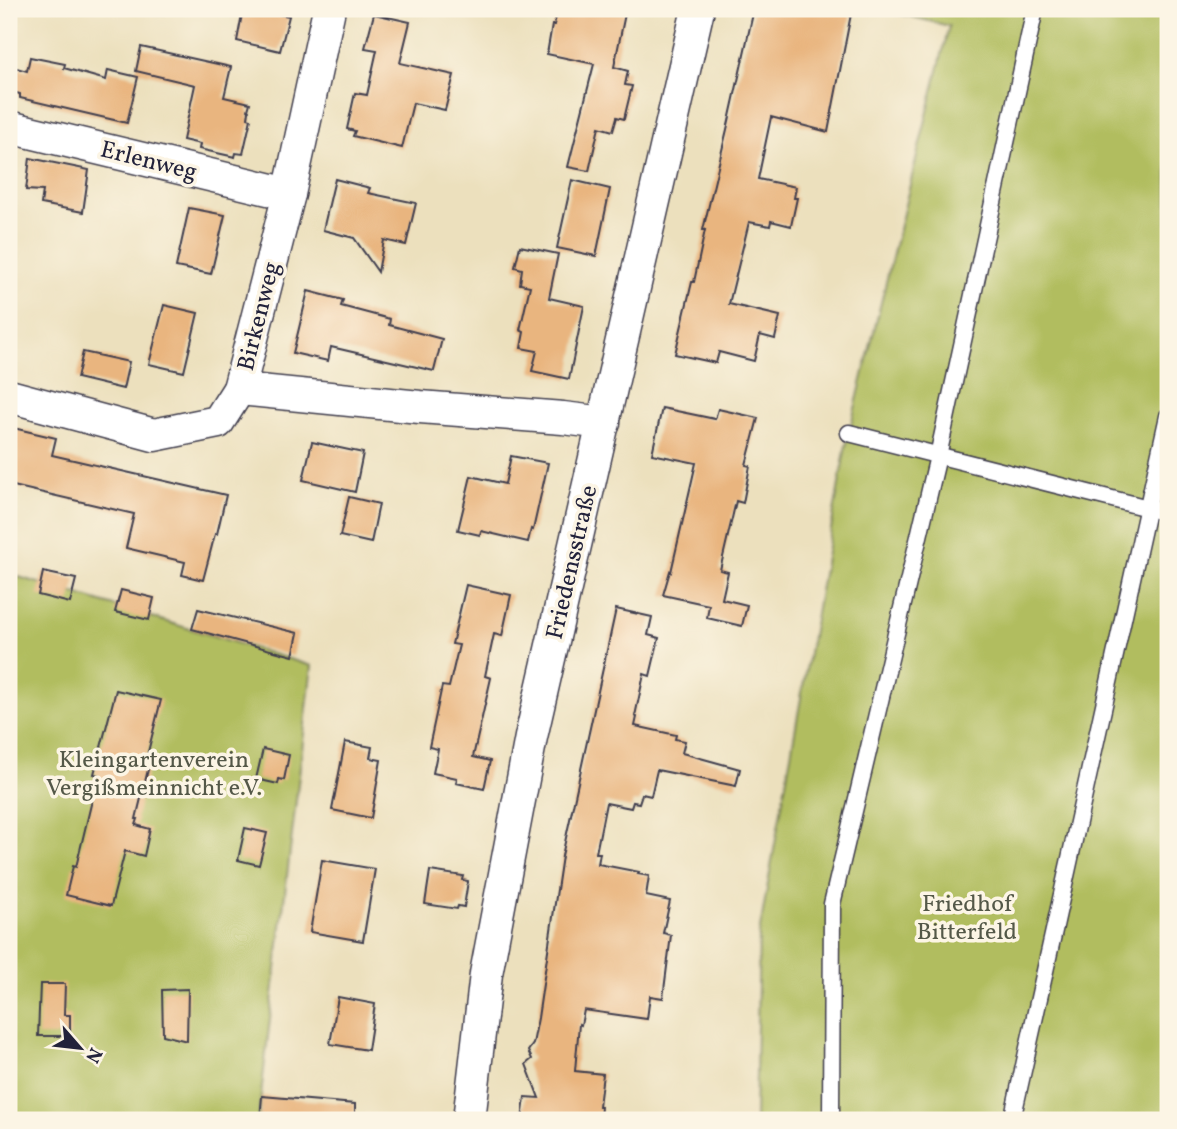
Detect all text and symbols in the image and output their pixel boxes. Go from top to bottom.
street label: Erlenweg [97,134,200,190]
street label: Birkenweg [230,258,290,375]
street label: Friedensstraße [539,482,607,643]
park label: Kleingartenverein Vergißmeinnicht e.V. [46,744,262,806]
park label: Friedhof Bitterfeld [917,888,1017,950]
north arrow [46,1014,116,1084]
text: N [78,1043,108,1067]

